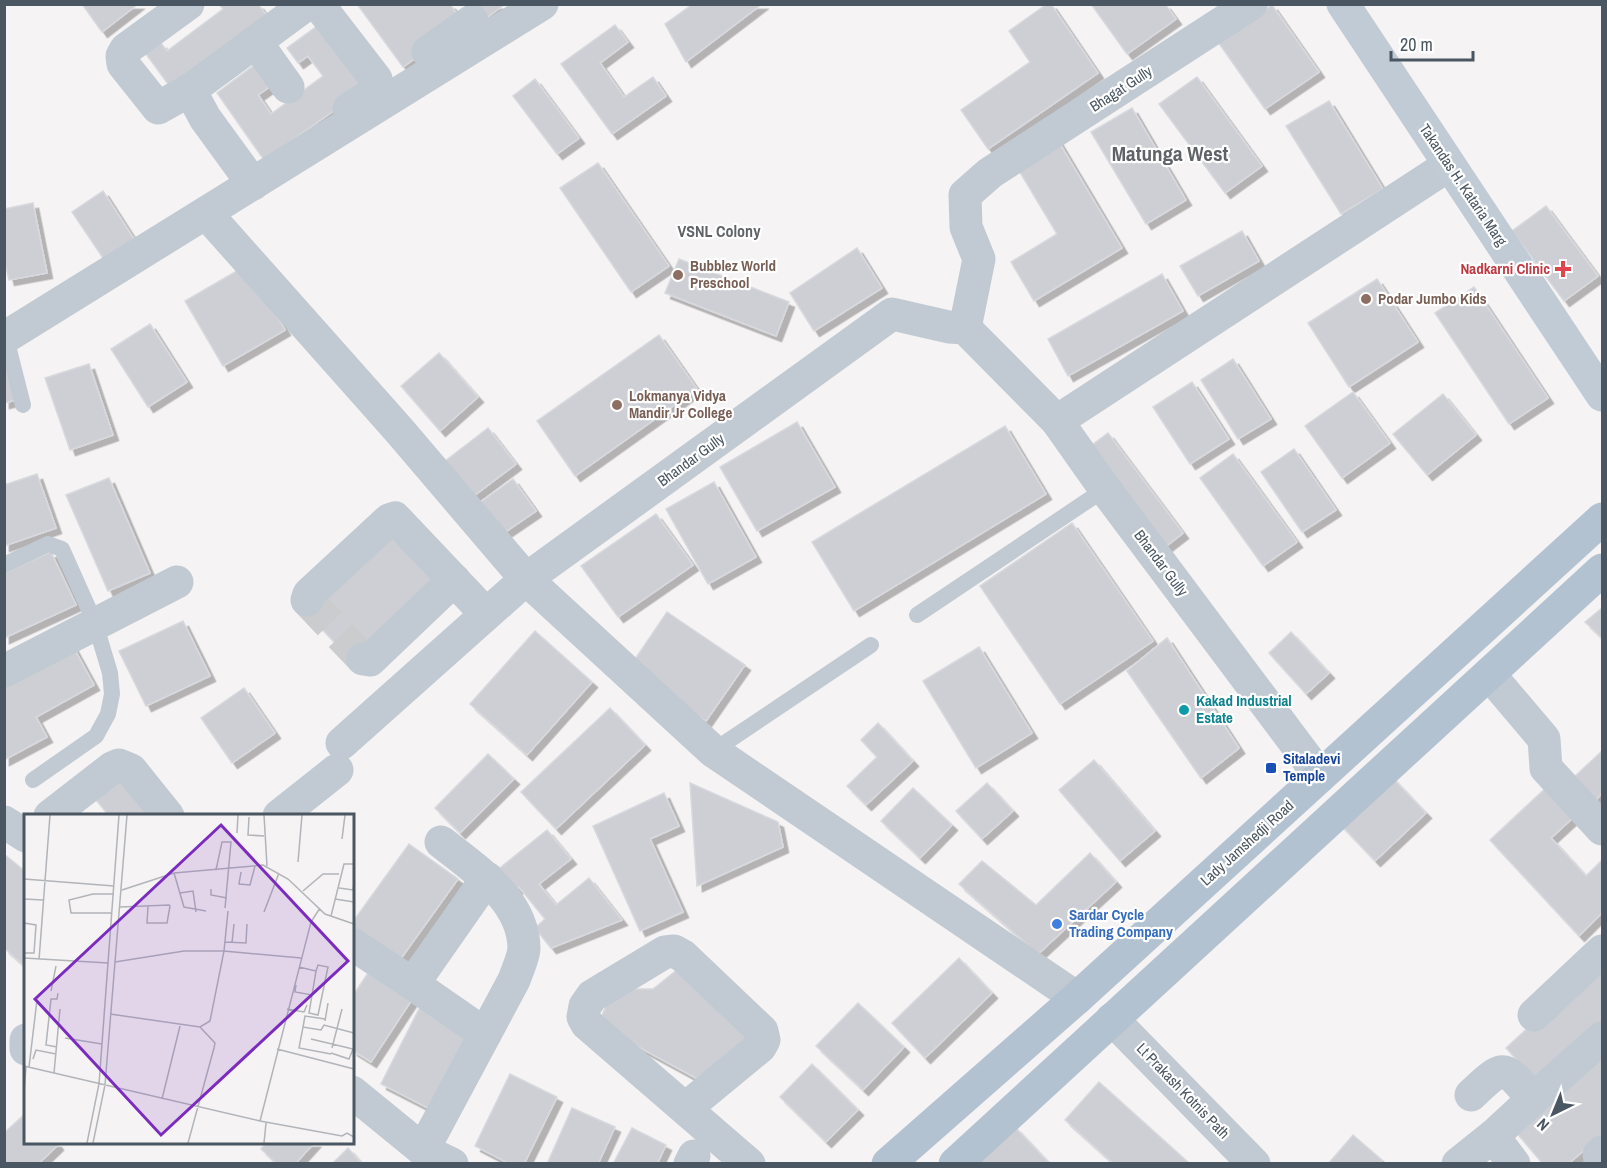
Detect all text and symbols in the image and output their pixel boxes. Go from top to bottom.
scale bar [1391,24,1474,62]
text: 20 m [1400,32,1433,57]
street label: Bhagat Gully [1085,60,1157,117]
street label: Takandas H. Kataria Marg [1415,120,1512,250]
district label: Matunga West [1112,139,1228,168]
district label: VSNL Colony [678,220,761,242]
place label: Bubblez World Preschool [690,255,776,293]
place label: Nadkarni Clinic [1460,258,1550,279]
marker: Nadkarni Clinic [1554,260,1572,278]
marker: Bubblez World Preschool [671,268,685,282]
place label: Podar Jumbo Kids [1378,288,1487,309]
marker: Podar Jumbo Kids [1359,292,1373,306]
place label: Lokmanya Vidya Mandir Jr College [629,385,732,423]
marker: Lokmanya Vidya Mandir Jr College [610,398,624,412]
street label: Bhandar Gully [653,428,729,491]
street label: Bhandar Gully [1130,525,1194,601]
place label: Kakad Industrial Estate [1196,690,1292,728]
marker: Kakad Industrial Estate [1177,703,1191,717]
place label: Sitaladevi Temple [1283,748,1340,786]
marker: Sitaladevi Temple [1264,761,1278,775]
street label: Lady Jamshedji Road [1195,795,1298,890]
inset map [24,814,354,1144]
place label: Sardar Cycle Trading Company [1069,904,1173,942]
marker: Sardar Cycle Trading Company [1050,917,1064,931]
street label: Lt Prakash Kotnis Path [1132,1038,1235,1143]
north arrow [1523,1084,1583,1144]
text: N [1532,1114,1554,1136]

